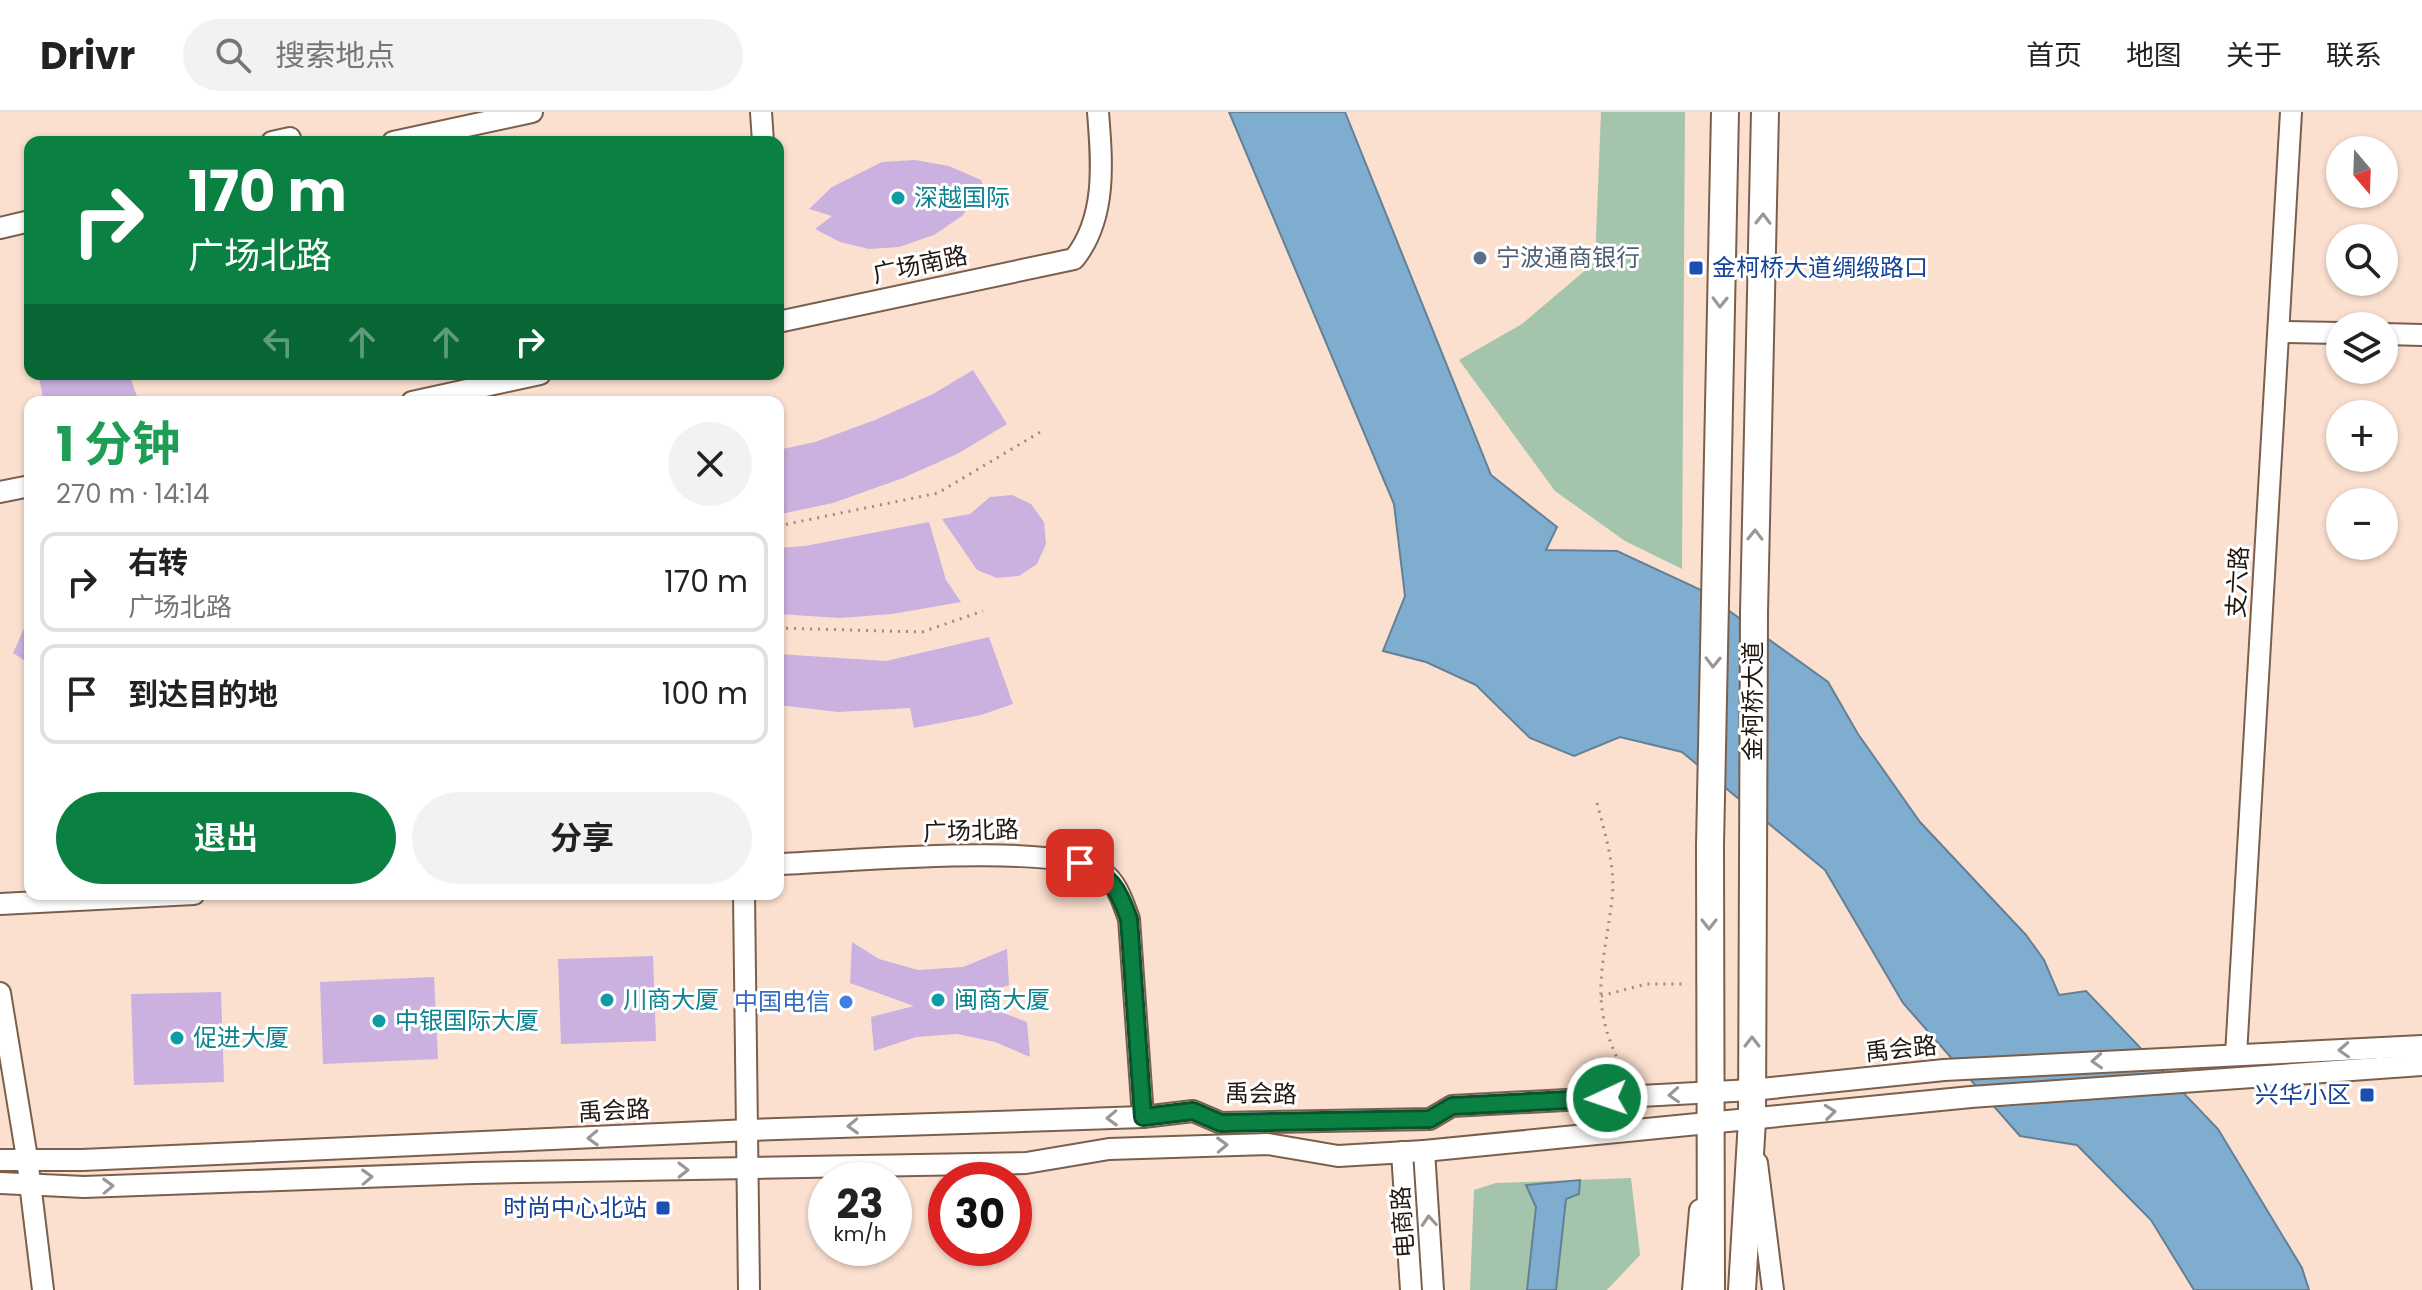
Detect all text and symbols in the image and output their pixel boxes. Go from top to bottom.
search box [183,19,743,91]
text: Drivr [40,29,135,82]
icon: search [211,33,255,77]
text: 搜索地点 [275,34,395,77]
text: 首页 [2026,36,2082,75]
text: 地图 [2126,36,2182,75]
text: 关于 [2226,36,2282,75]
text: 联系 [2326,36,2382,75]
north arrow [2326,136,2398,208]
map controls [2326,136,2398,560]
text: 170 m [188,152,347,231]
icon: right [56,168,160,272]
place label: 深越国际 [914,181,1010,214]
marker: 深越国际 [889,189,907,207]
one-way arrow [1754,212,1772,225]
button: search [2326,224,2398,296]
text: 广场北路 [188,230,332,281]
street label: 广场南路 [870,238,970,291]
place label: 宁波通商银行 [1496,241,1640,274]
marker: 宁波通商银行 [1471,249,1489,267]
place label: 金柯桥大道绸缎路口 [1712,251,1928,284]
marker: 金柯桥大道绸缎路口 [1687,259,1705,277]
one-way arrow [1712,296,1729,309]
button: layers [2326,312,2398,384]
icon: left [256,320,300,364]
icon: ahead [340,320,384,364]
icon: ahead [424,320,468,364]
icon: right [508,320,552,364]
button: + [2326,400,2398,472]
text: 1 分钟 [56,411,180,478]
button: close [668,422,752,506]
text: 270 m · 14:14 [56,476,209,512]
button: − [2326,488,2398,560]
one-way arrow [1747,528,1764,541]
text: 右转 [128,541,188,584]
street label: 支六路 [2219,545,2256,619]
icon: right [60,560,104,604]
text: 170 m [664,560,748,603]
text: 广场北路 [128,589,232,625]
street label: 金柯桥大道 [1736,641,1769,761]
one-way arrow [1704,656,1722,669]
icon: arrive [60,672,104,716]
text: 100 m [662,672,748,715]
text: 到达目的地 [128,673,278,716]
button: 退出 [56,792,396,884]
button: 分享 [412,792,752,884]
street label: 广场北路 [922,812,1020,849]
pin [1046,829,1114,897]
icon: arrive [1058,841,1102,885]
one-way arrow [1700,918,1718,931]
place label: 川商大厦 [623,983,719,1016]
place label: 闽商大厦 [954,983,1050,1016]
place label: 中国电信 [734,985,830,1018]
marker: 川商大厦 [598,991,616,1009]
marker: 闽商大厦 [929,991,947,1009]
marker: 中国电信 [837,993,855,1011]
place label: 中银国际大厦 [395,1004,539,1037]
marker: 中银国际大厦 [370,1012,388,1030]
place label: 促进大厦 [193,1021,289,1054]
street label: 禹会路 [1863,1028,1938,1069]
marker: 促进大厦 [168,1029,186,1047]
one-way arrow [1743,1035,1761,1048]
one-way arrow [2337,1041,2350,1058]
one-way arrow [2090,1053,2103,1070]
position arrow [1565,1056,1649,1140]
street label: 禹会路 [1225,1076,1297,1111]
place label: 兴华小区 [2255,1078,2351,1111]
one-way arrow [1667,1086,1680,1103]
marker: 兴华小区 [2358,1086,2376,1104]
street label: 禹会路 [577,1092,651,1129]
one-way arrow [1824,1103,1837,1120]
one-way arrow [1105,1109,1118,1126]
one-way arrow [846,1118,859,1135]
one-way arrow [586,1130,599,1147]
one-way arrow [1216,1137,1229,1154]
one-way arrow [677,1161,690,1179]
speed limit sign: 30 [928,1162,1032,1266]
one-way arrow [361,1169,374,1186]
text: 23 [836,1176,884,1232]
one-way arrow [102,1177,115,1194]
street label: 电商路 [1384,1185,1421,1259]
place label: 时尚中心北站 [503,1191,647,1224]
marker: 时尚中心北站 [654,1199,672,1217]
one-way arrow [1421,1214,1438,1227]
text: km/h [833,1220,887,1248]

